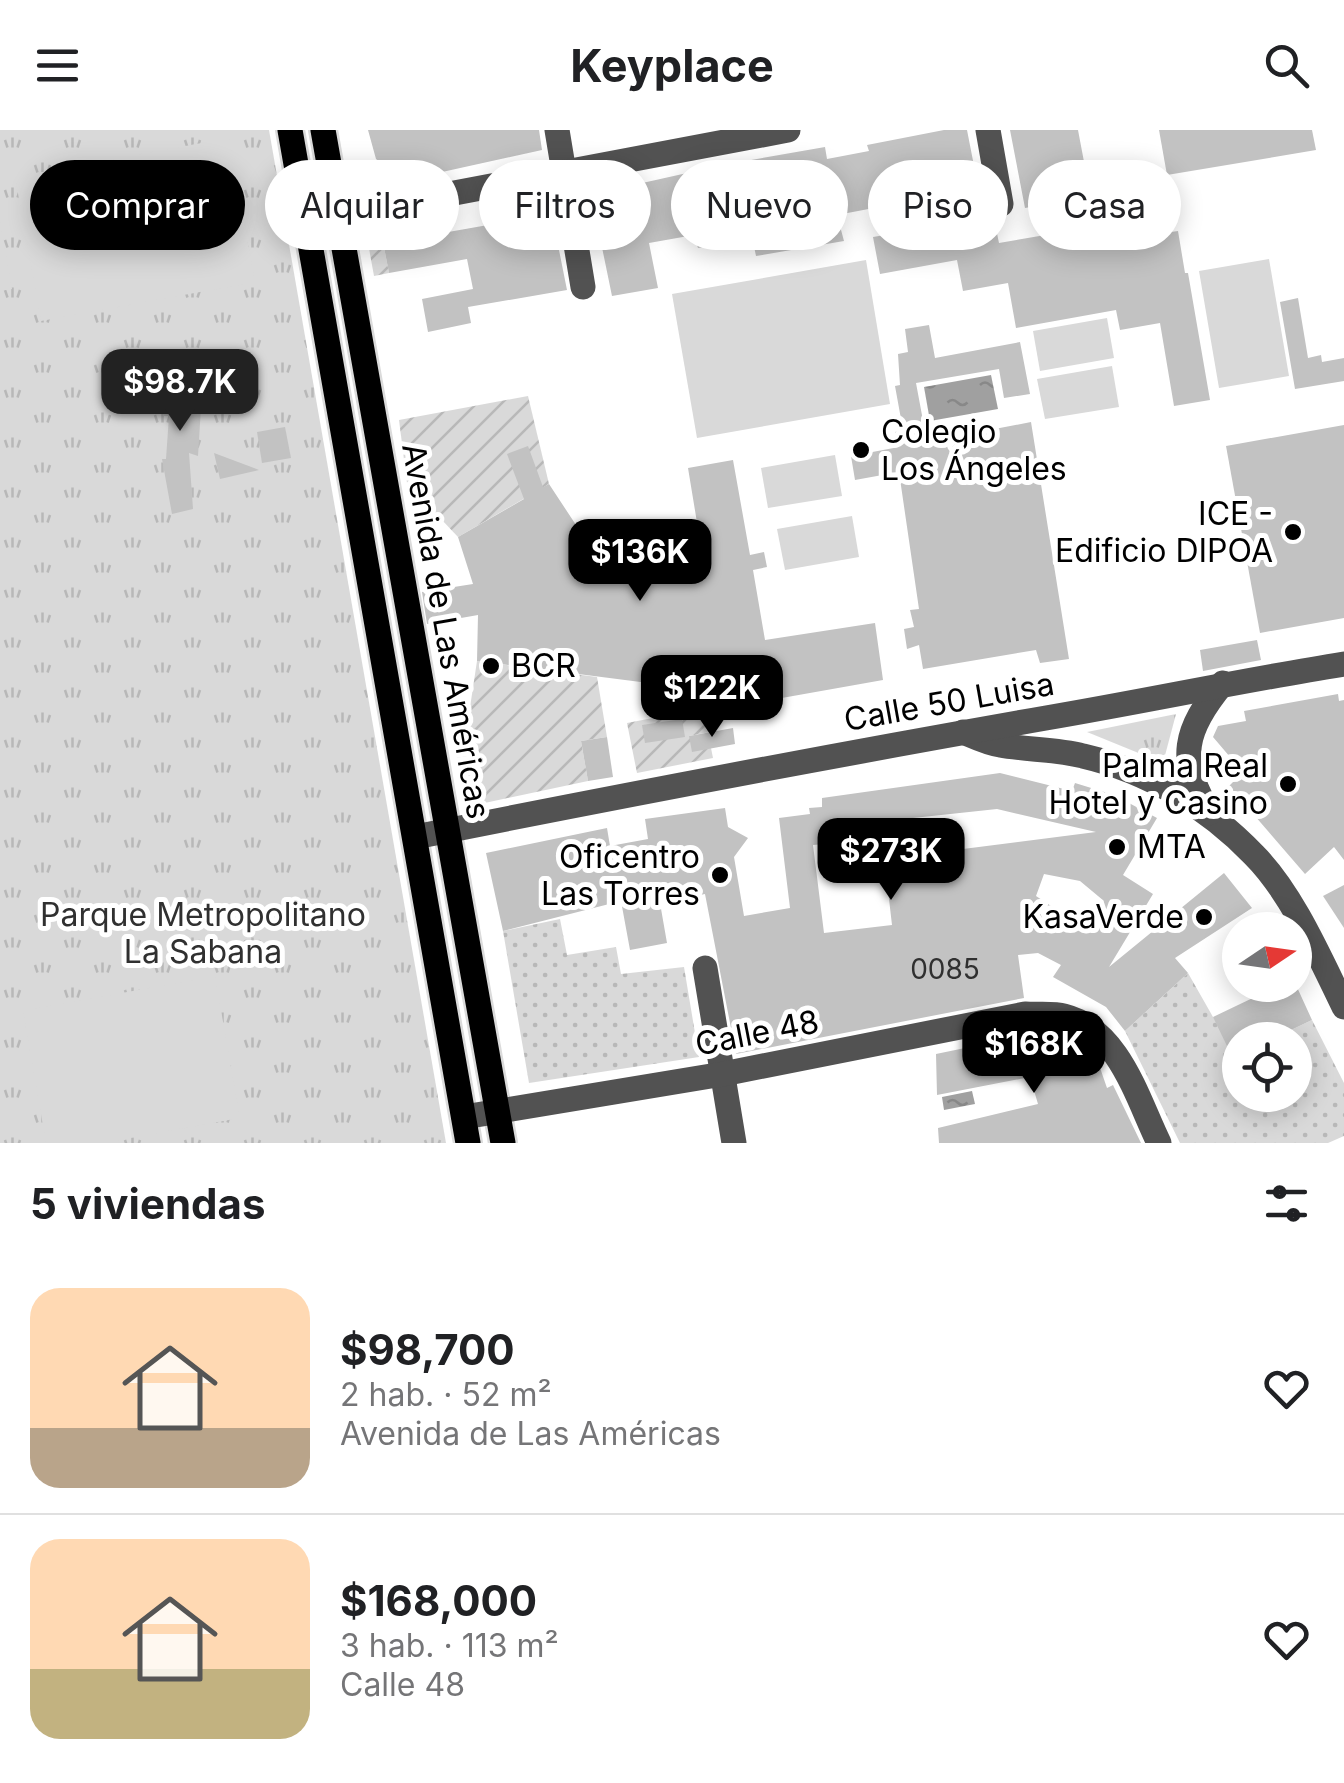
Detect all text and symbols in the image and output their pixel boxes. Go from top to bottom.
icon: menu [30,38,85,93]
text: Keyplace [570,38,774,93]
icon: search [1259,38,1314,93]
chip: Comprar [30,160,245,250]
chip: Alquilar [265,160,459,250]
chip: Filtros [479,160,651,250]
chip: Nuevo [671,160,848,250]
chip: Piso [868,160,1008,250]
chip: Casa [1028,160,1181,250]
pin: $98.7K [99,349,261,434]
text: $98.7K [123,362,237,401]
place label: Colegio Los Ángeles [881,412,1067,488]
marker: Colegio Los Ángeles [850,439,872,461]
street label: Avenida de Las Américas [394,440,499,822]
place label: ICE - Edificio DIPOA [1055,494,1273,570]
pin: $136K [570,519,710,604]
marker: ICE - Edificio DIPOA [1282,521,1304,543]
text: $136K [590,532,690,571]
place label: BCR [511,646,576,685]
marker: BCR [480,655,502,677]
pin: $122K [642,655,782,740]
street label: Calle 50 Luisa [841,664,1057,739]
text: $122K [663,668,761,707]
place label: Palma Real Hotel y Casino [1048,746,1268,822]
marker: Palma Real Hotel y Casino [1277,773,1299,795]
pin: $273K [821,818,961,903]
place label: MTA [1137,827,1206,866]
text: $273K [840,831,942,870]
marker: MTA [1106,836,1128,858]
place label: Oficentro Las Torres [541,837,700,913]
marker: Oficentro Las Torres [709,864,731,886]
park label: Parque Metropolitano La Sabana [40,895,366,971]
place label: KasaVerde [1022,897,1184,936]
marker: KasaVerde [1193,906,1215,928]
north arrow [1222,912,1312,1002]
map controls [1222,912,1312,1112]
house number: 0085 [910,952,980,986]
street label: Calle 48 [692,1001,822,1064]
pin: $168K [964,1011,1104,1096]
button: locate [1222,1022,1312,1112]
text: $168K [984,1024,1084,1063]
icon: filters [1259,1176,1314,1231]
text: 5 viviendas [30,1178,265,1229]
text: $98,700 [340,1324,515,1375]
icon: home [110,1328,230,1448]
icon: heart [1259,1361,1314,1416]
text: 2 hab. · 52 m² [340,1375,552,1414]
text: Avenida de Las Américas [340,1414,721,1453]
text: $168,000 [340,1575,537,1626]
icon: home [110,1579,230,1699]
icon: heart [1259,1612,1314,1667]
text: 3 hab. · 113 m² [340,1626,559,1665]
text: Calle 48 [340,1665,465,1704]

